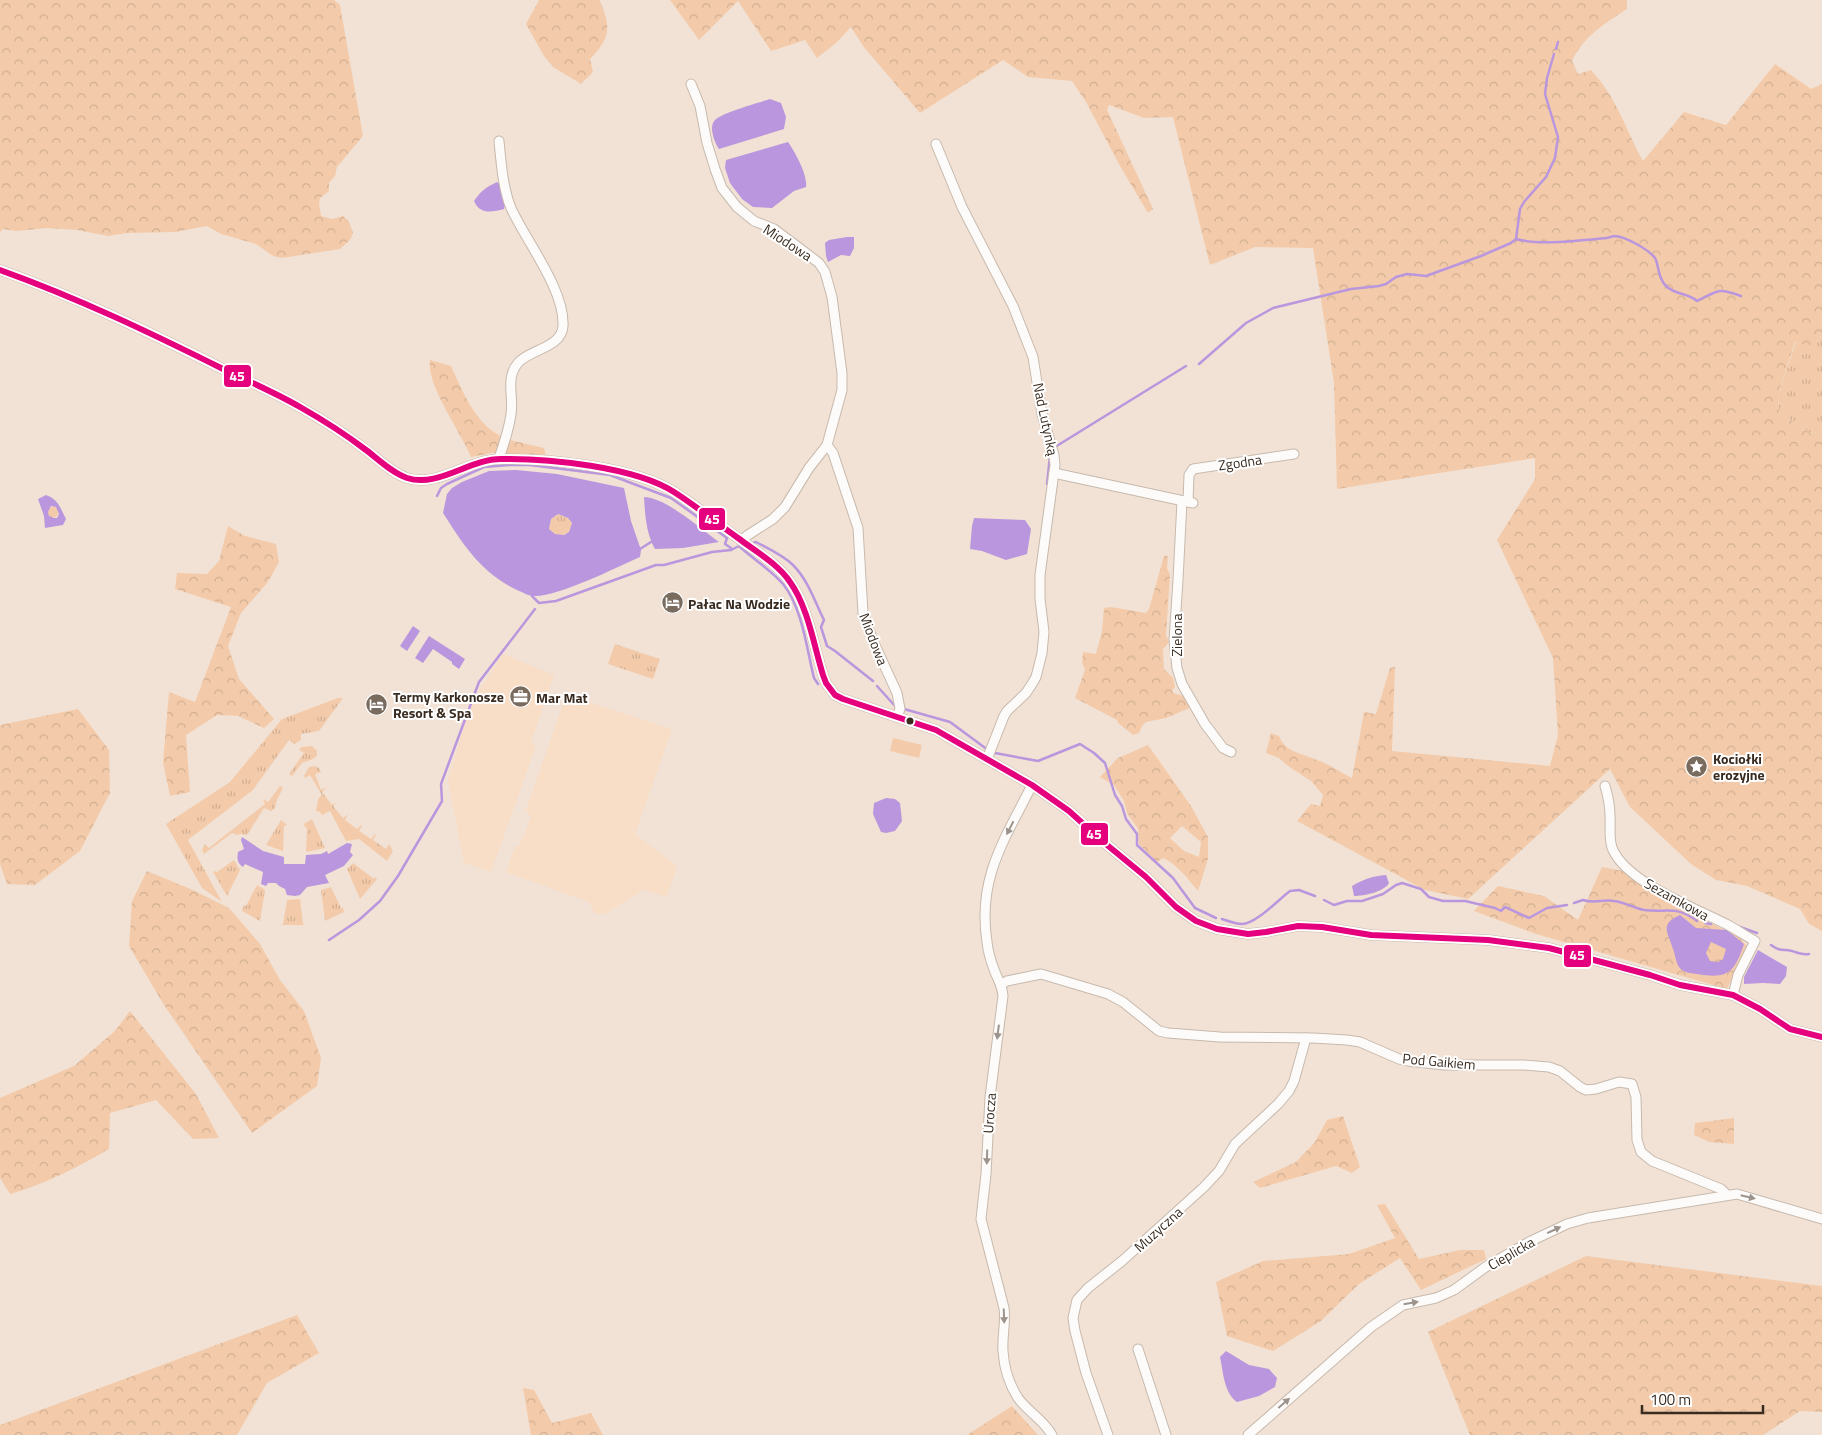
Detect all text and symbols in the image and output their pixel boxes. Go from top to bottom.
street label: Miodowa [759,218,817,266]
line badge: 45 [223,364,252,388]
text: 45 [229,365,245,386]
street label: Nad Lutynką [1028,381,1064,457]
street label: Zgodna [1217,449,1263,475]
line badge: 45 [698,507,726,531]
text: 45 [704,508,720,529]
hotel icon: Pałac Na Wodzie [660,591,684,615]
place label: Pałac Na Wodzie [688,593,790,614]
street label: Miodowa [854,610,894,668]
street label: Zielona [1166,614,1187,656]
office icon: Mar Mat [508,685,532,709]
place label: Termy Karkonosze Resort & Spa [393,686,504,723]
place label: Mar Mat [536,687,588,708]
hotel icon: Termy Karkonosze Resort & Spa [365,692,389,716]
unlabelled marker [905,716,915,726]
place label: Kociołki erozyjne [1713,748,1765,785]
place icon: Kociołki erozyjne [1685,754,1709,778]
one-way arrow [1006,821,1014,835]
line badge: 45 [1080,822,1109,846]
text: 45 [1086,823,1102,844]
street label: Sezamkowa [1641,873,1713,925]
line badge: 45 [1563,944,1592,968]
text: 45 [1569,944,1585,965]
one-way arrow [994,1025,1002,1041]
street label: Pod Gaikiem [1402,1047,1476,1075]
street label: Urocza [977,1092,1001,1134]
one-way arrow [982,1149,990,1165]
one-way arrow [1740,1193,1755,1201]
street label: Muzyczna [1129,1201,1187,1257]
one-way arrow [1547,1225,1562,1234]
street label: Cieplicka [1484,1231,1538,1275]
one-way arrow [1404,1299,1420,1307]
one-way arrow [1001,1308,1009,1324]
scale bar [1642,1382,1763,1414]
text: 100 m [1650,1388,1691,1411]
one-way arrow [1278,1397,1290,1409]

